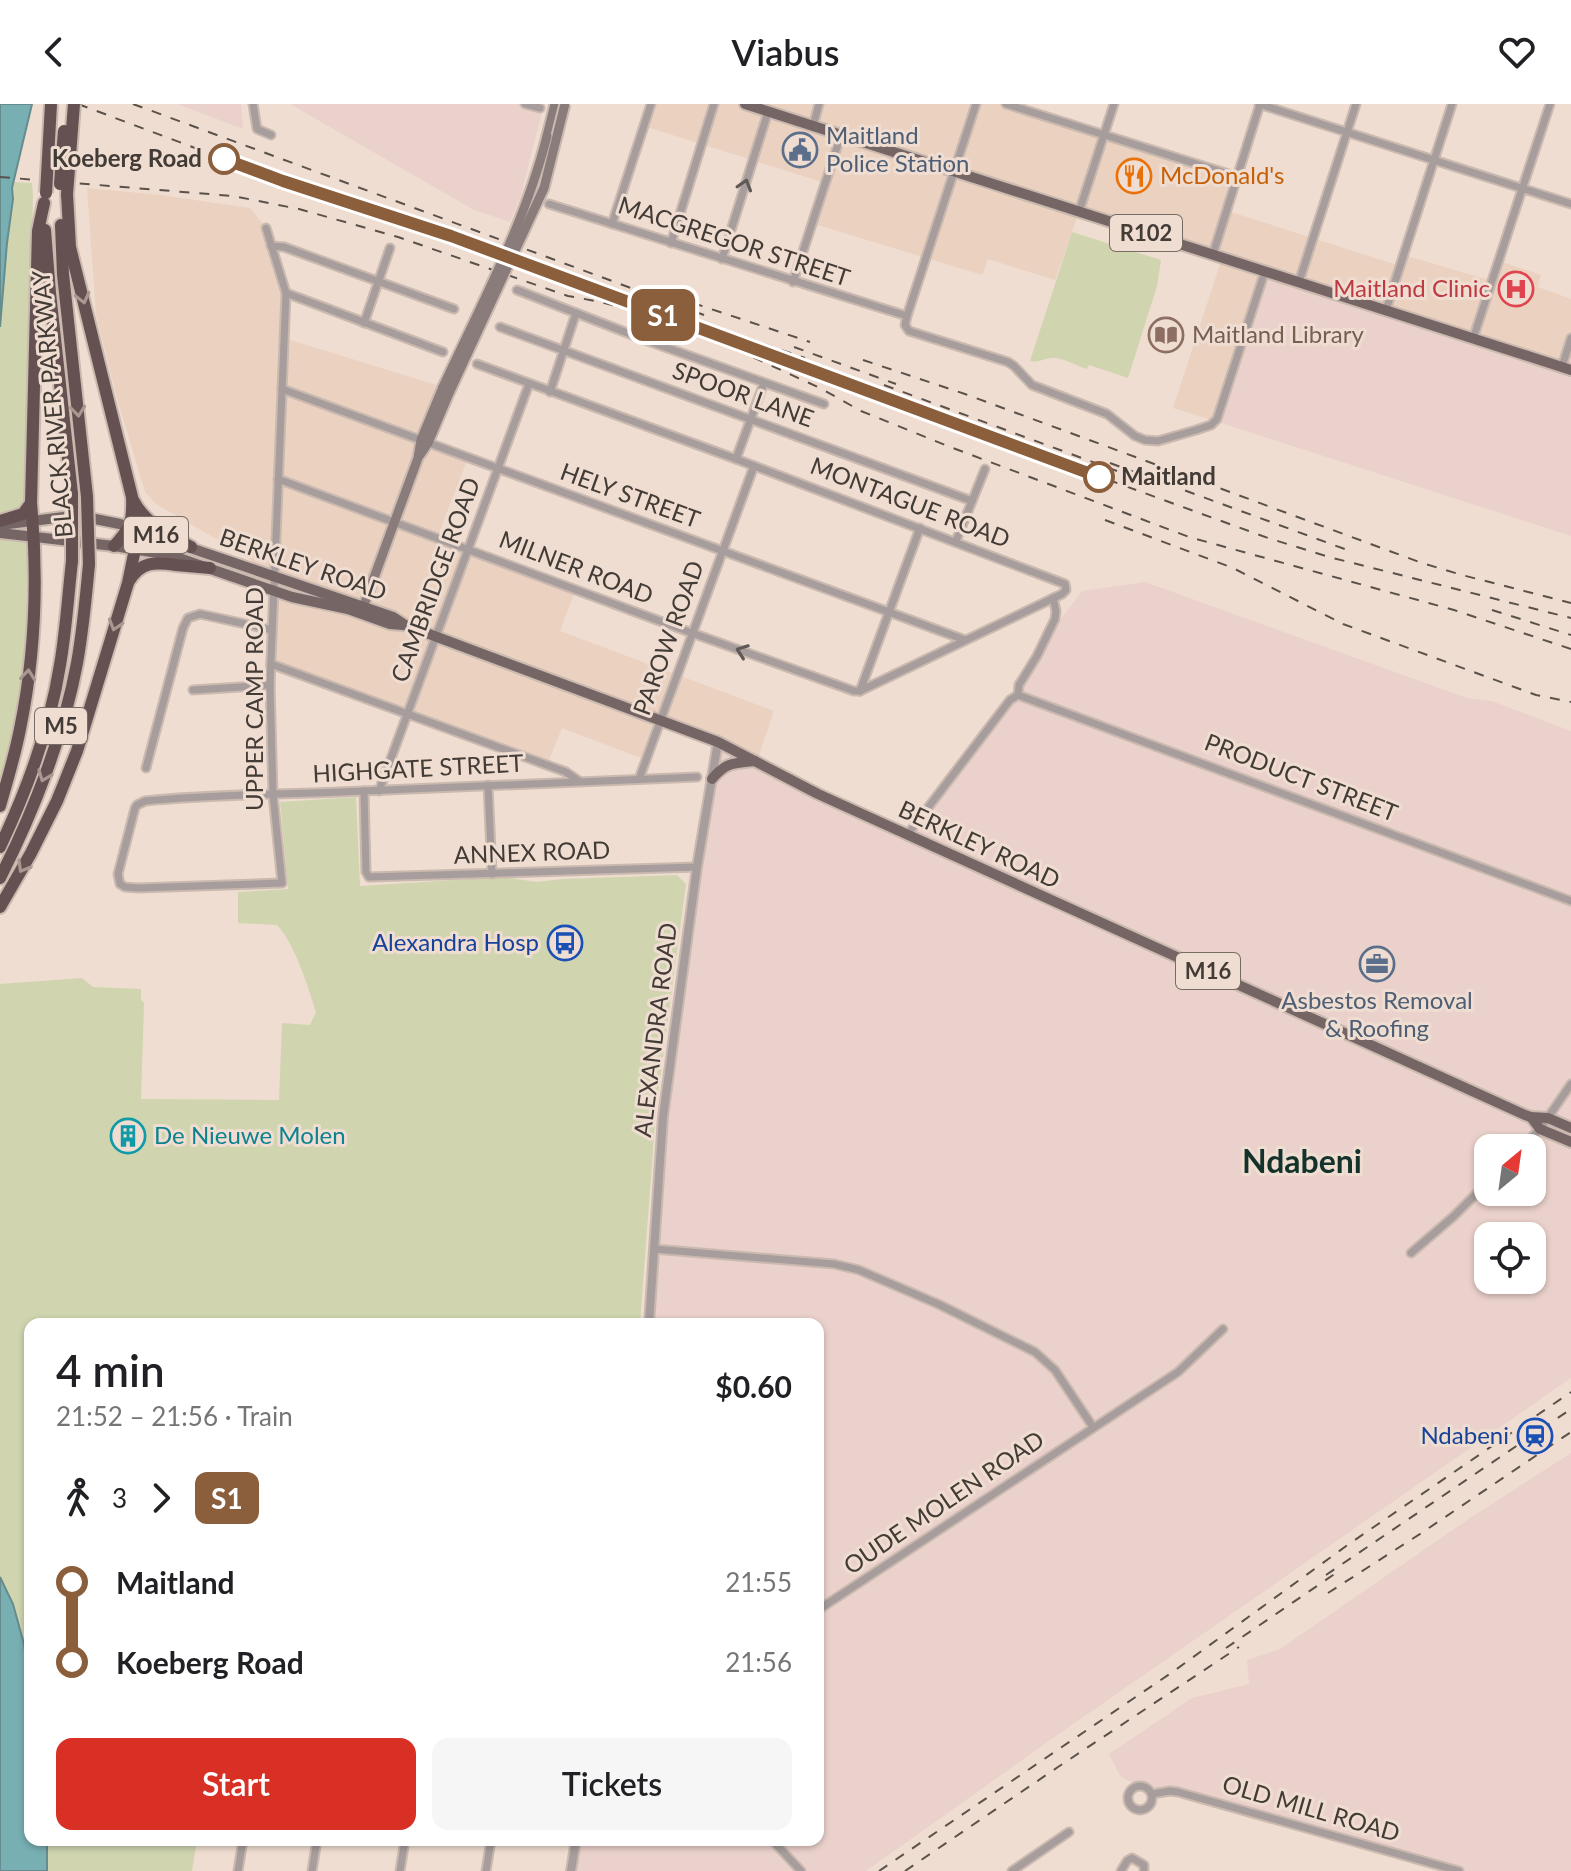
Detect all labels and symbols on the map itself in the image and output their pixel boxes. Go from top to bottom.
place label: Maitland Police Station [826,120,970,177]
public building icon: Maitland Police Station [781,131,819,169]
place label: Koeberg Road [52,143,202,172]
marker: Koeberg Road [209,144,239,174]
restaurant icon: McDonald's [1115,157,1153,195]
place label: McDonald's [1160,160,1284,189]
one-way arrow [736,179,752,193]
street label: MACGREGOR STREET [615,189,854,292]
road number: R102 [1110,215,1182,251]
street label: BLACK RIVER PARKWAY [25,269,78,539]
hospital icon: Maitland Clinic [1497,270,1535,308]
place label: Maitland Clinic [1333,273,1490,302]
line badge: S1 [627,289,699,341]
one-way arrow [73,291,90,305]
library icon: Maitland Library [1147,316,1185,354]
place label: Maitland Library [1192,319,1365,348]
street label: SPOOR LANE [669,355,818,432]
one-way arrow [69,405,86,418]
street label: MONTAGUE ROAD [807,450,1014,553]
street label: HELY STREET [557,456,704,533]
place label: Maitland [1121,461,1216,490]
marker: Maitland [1084,462,1114,492]
street label: CAMBRIDGE ROAD [384,473,485,686]
road number: M16 [124,517,188,553]
street label: BERKLEY ROAD [216,521,391,606]
street label: MILNER ROAD [495,524,658,609]
street label: PAROW ROAD [626,556,709,719]
street label: UPPER CAMP ROAD [239,587,268,811]
one-way arrow [108,617,124,631]
one-way arrow [735,644,749,661]
one-way arrow [19,668,36,681]
road number: M5 [35,708,87,744]
street label: PRODUCT STREET [1201,726,1402,827]
street label: HIGHGATE STREET [312,747,524,788]
one-way arrow [37,768,54,782]
street label: BERKLEY ROAD [894,794,1065,894]
street label: ANNEX ROAD [453,834,611,869]
one-way arrow [17,858,33,873]
street label: ALEXANDRA ROAD [627,921,682,1139]
bus stop icon: Alexandra Hosp [546,924,584,962]
place label: Alexandra Hosp [372,927,539,956]
office icon: Asbestos Removal & Roofing [1358,945,1396,983]
road number: M16 [1176,953,1240,989]
place label: Asbestos Removal & Roofing [1281,985,1473,1042]
building icon: De Nieuwe Molen [109,1117,147,1155]
place label: De Nieuwe Molen [154,1120,346,1149]
north arrow [1474,1134,1546,1206]
district label: Ndabeni [1242,1141,1362,1180]
station icon: Ndabeni [1516,1417,1554,1455]
place label: Ndabeni [1420,1420,1509,1449]
street label: OUDE MOLEN ROAD [837,1424,1049,1580]
street label: OLD MILL ROAD [1219,1768,1403,1847]

